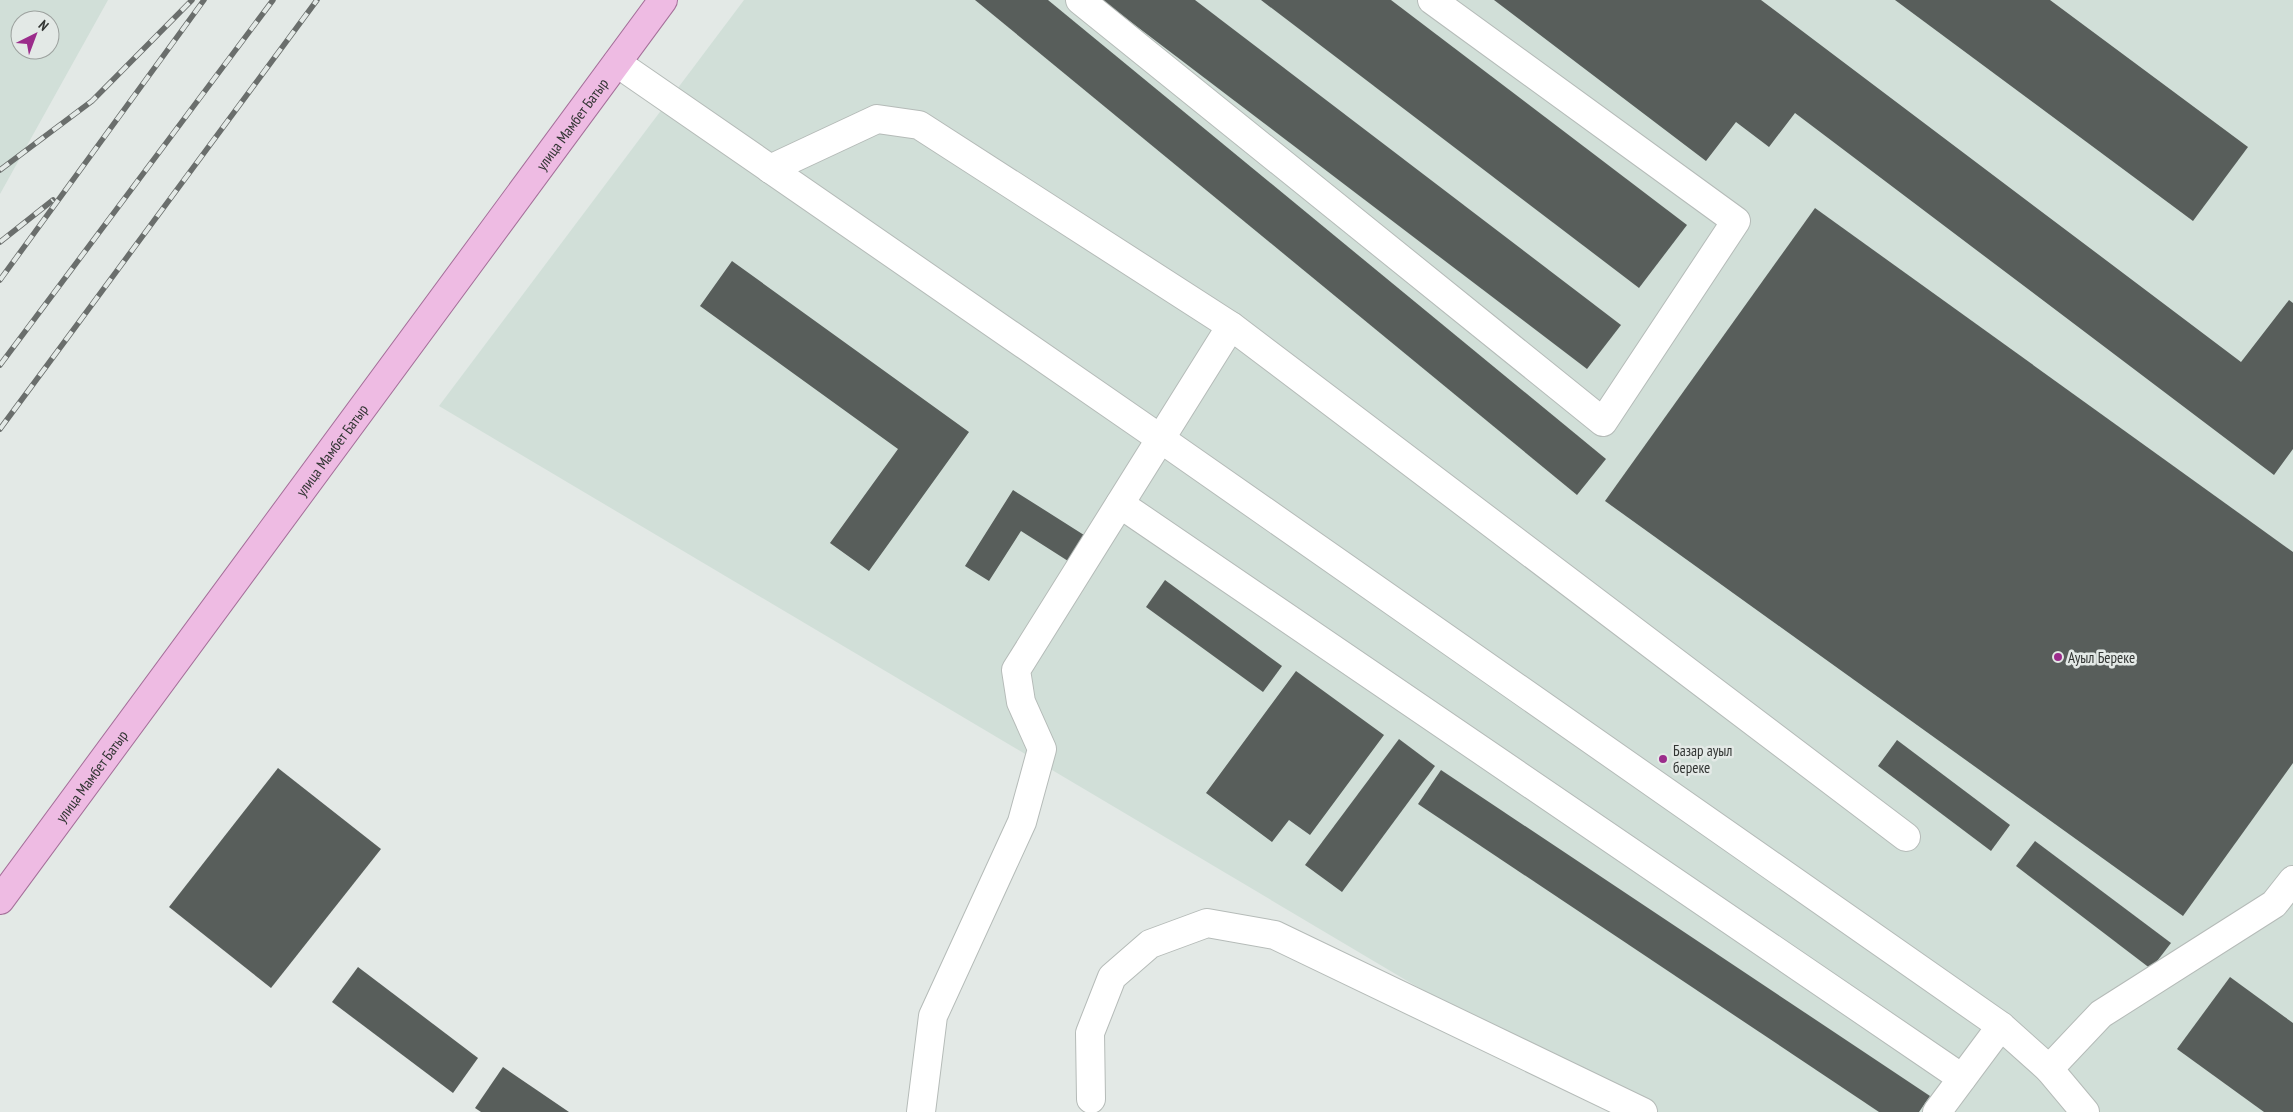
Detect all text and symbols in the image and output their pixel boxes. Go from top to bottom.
north arrow [10,10,60,60]
text: N [35,16,53,35]
street label: улица Мамбет Батыр [532,74,612,174]
street label: улица Мамбет Батыр [291,400,372,500]
place label: Ауыл Береке [2068,648,2135,667]
marker: Ауыл Береке [2052,651,2064,663]
street label: улица Мамбет Батыр [51,726,132,826]
place label: Базар ауыл береке [1673,741,1732,777]
marker: Базар ауыл береке [1657,753,1669,765]

